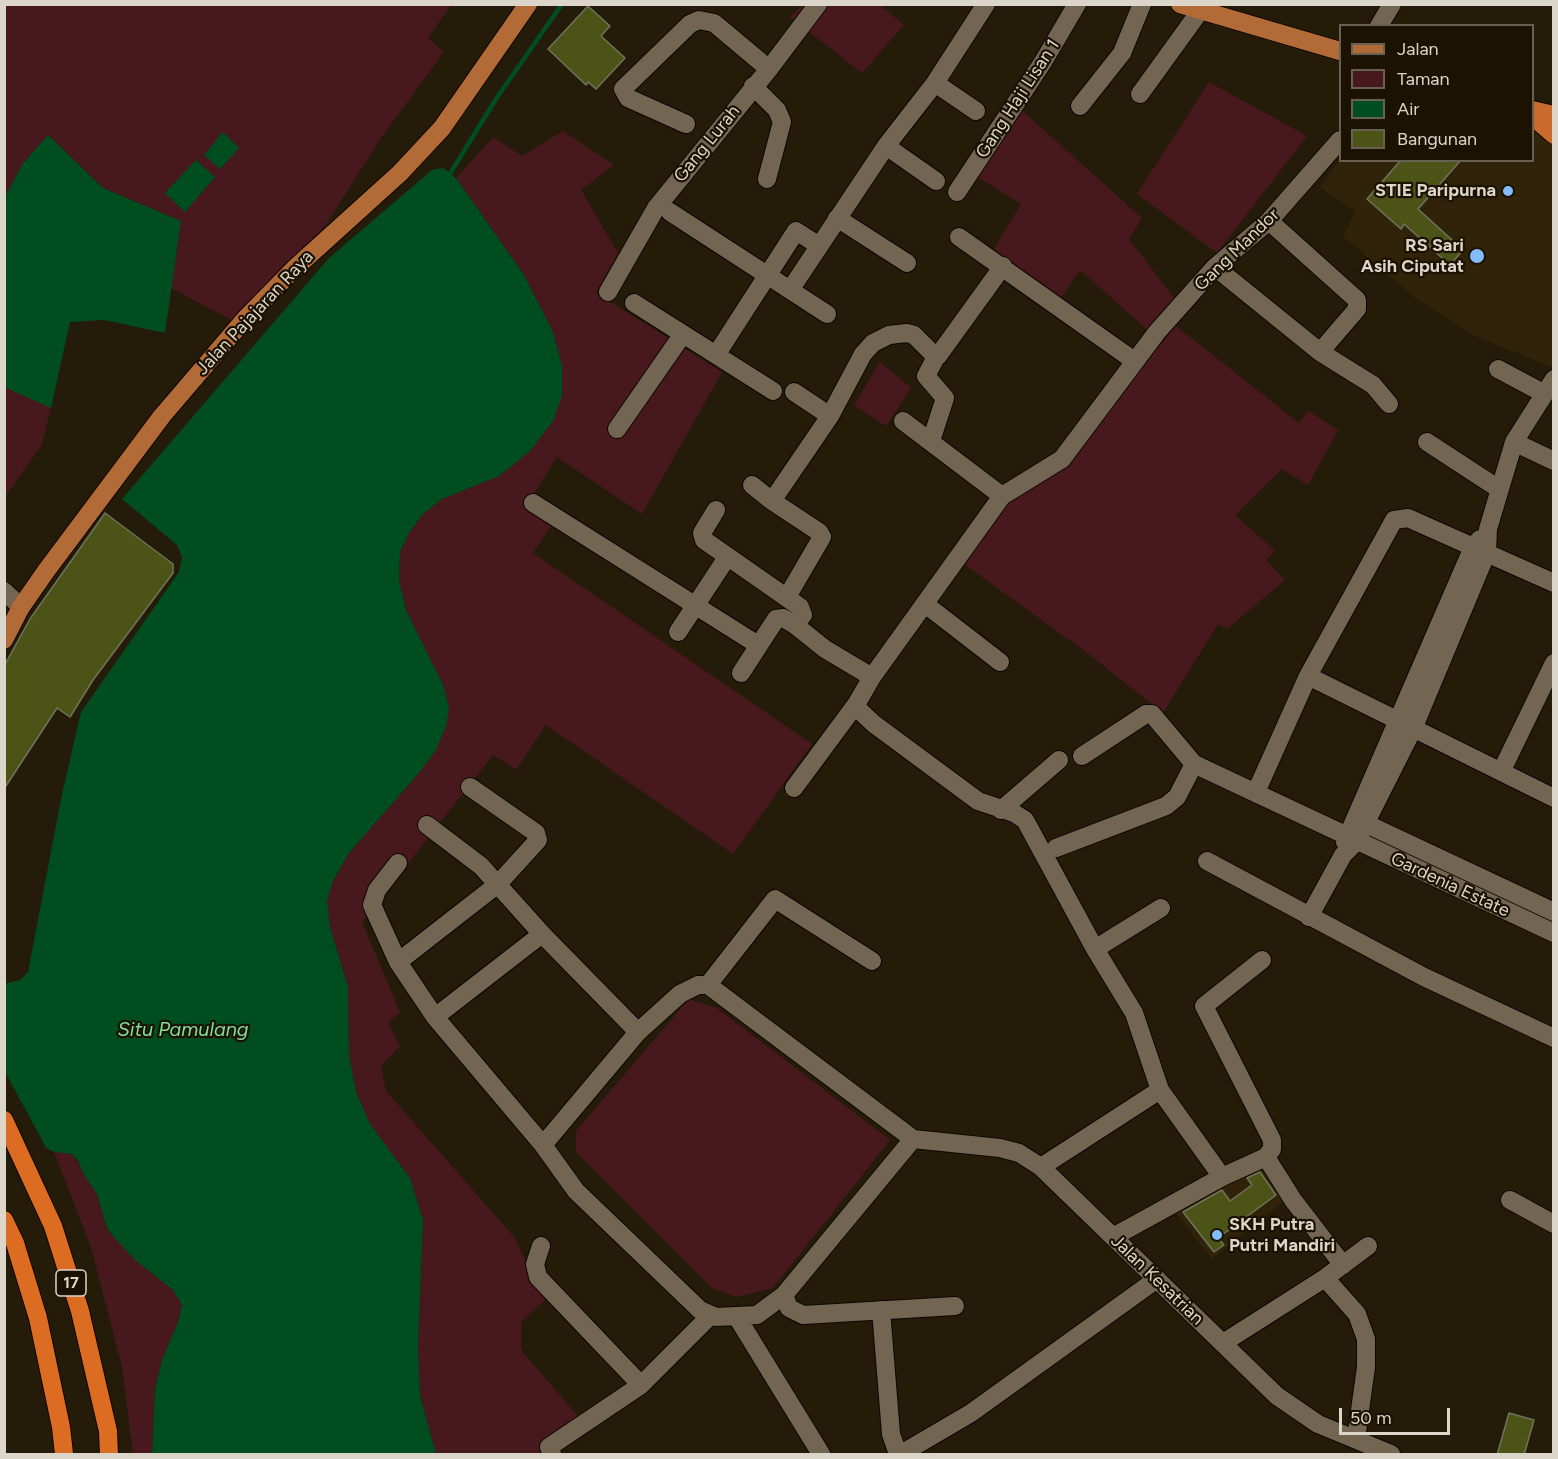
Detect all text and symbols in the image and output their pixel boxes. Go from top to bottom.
legend [1339,24,1534,162]
street label: Gang Haji Lisan 1 [972,36,1064,162]
text: Jalan [1397,38,1439,60]
text: Taman [1397,68,1450,90]
text: Air [1397,98,1419,120]
street label: Gang Lurah [669,101,745,187]
text: Bangunan [1397,128,1477,150]
place label: STIE Paripurna [1375,180,1496,202]
marker: STIE Paripurna [1501,184,1515,198]
street label: Gang Mandor [1190,204,1284,296]
place label: RS Sari Asih Ciputat [1361,235,1464,278]
street label: Jalan Pajajaran Raya [192,246,318,380]
marker: RS Sari Asih Ciputat [1468,247,1486,265]
street label: Gardenia Estate [1387,848,1513,922]
water label: Situ Pamulang [117,1018,249,1042]
place label: SKH Putra Putri Mandiri [1229,1214,1335,1256]
marker: SKH Putra Putri Mandiri [1210,1228,1224,1242]
street label: Jalan Kesatrian [1106,1230,1208,1330]
road number: 17 [56,1270,86,1296]
scale bar [1342,1396,1453,1434]
text: 50 m [1350,1407,1392,1429]

